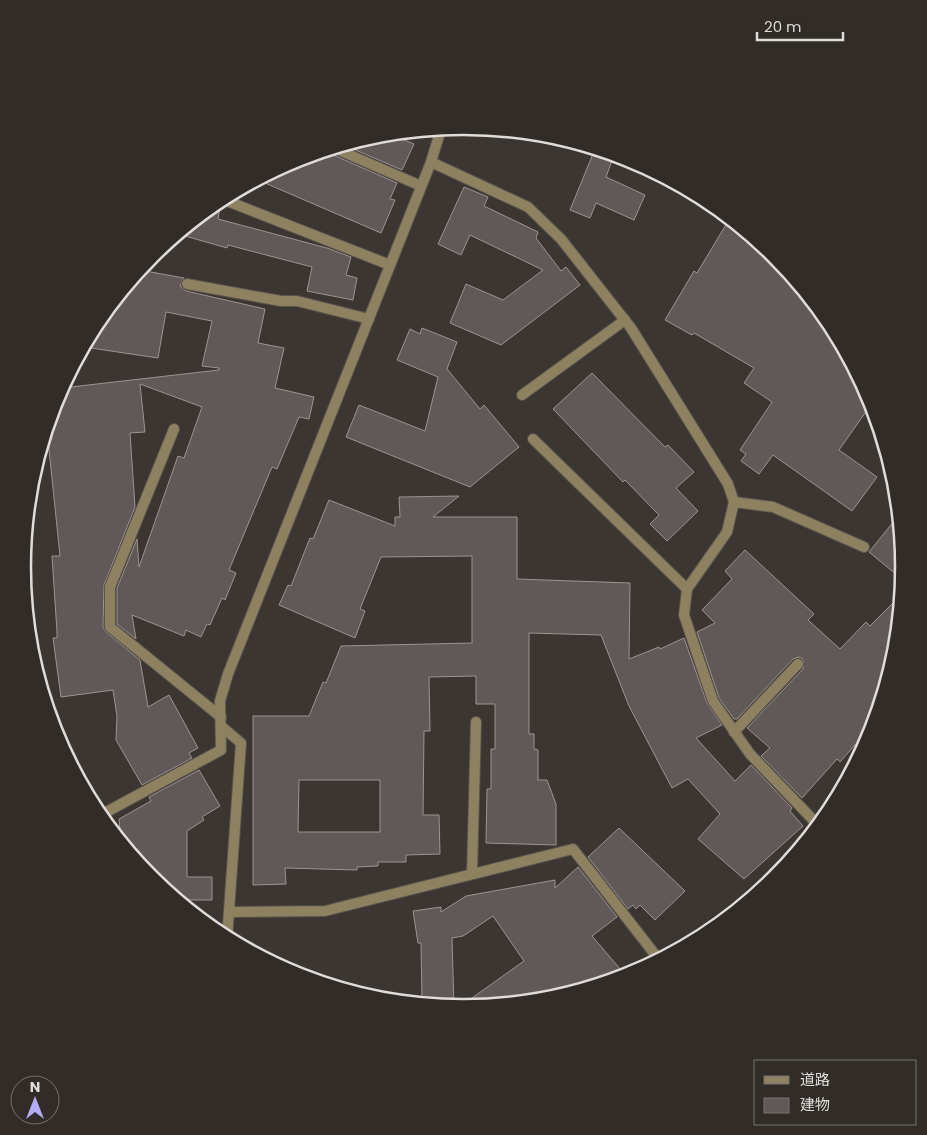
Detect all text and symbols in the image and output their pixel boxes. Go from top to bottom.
scale bar [757,10,843,42]
text: 20 m [764,16,802,37]
legend [754,1060,917,1125]
text: 道路 [800,1069,830,1090]
north arrow [10,1075,60,1125]
text: N [30,1077,40,1097]
text: 建物 [800,1094,830,1115]

